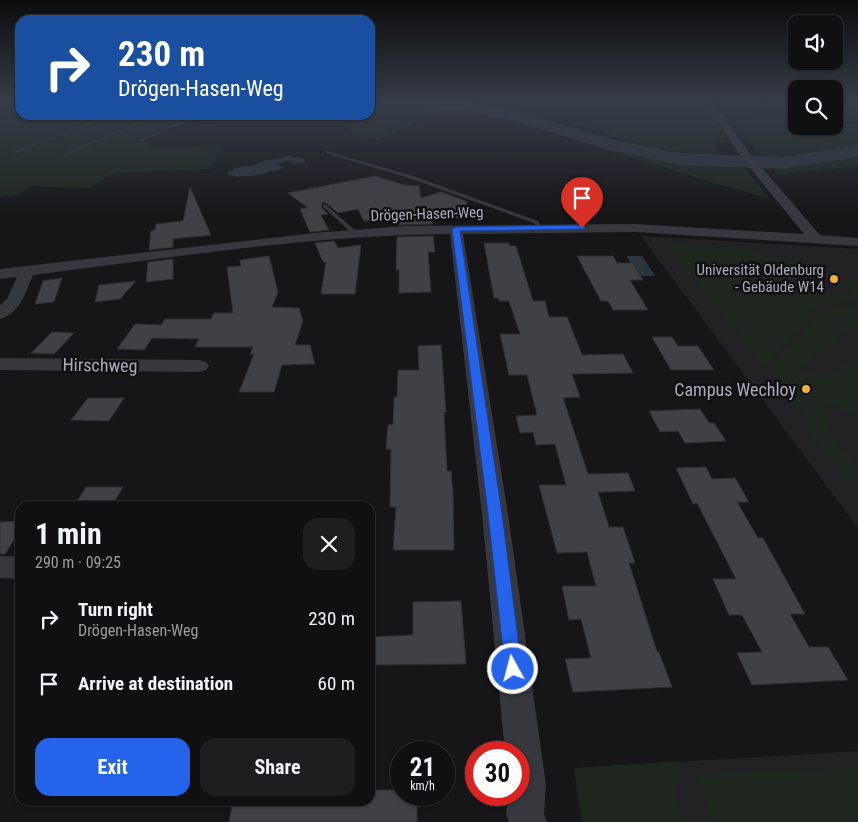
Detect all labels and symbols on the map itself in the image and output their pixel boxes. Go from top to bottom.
pin [561,177,603,228]
street label: Drögen-Hasen-Weg [370,203,484,225]
place label: Universität Oldenburg - Gebäude W14 [696,261,824,296]
marker: Universität Oldenburg - Gebäude W14 [828,273,840,285]
street label: Hirschweg [62,354,138,376]
place label: Campus Wechloy [674,379,796,400]
marker: Campus Wechloy [800,383,812,395]
position arrow [486,642,538,694]
speed limit sign: 30 [465,741,530,806]

